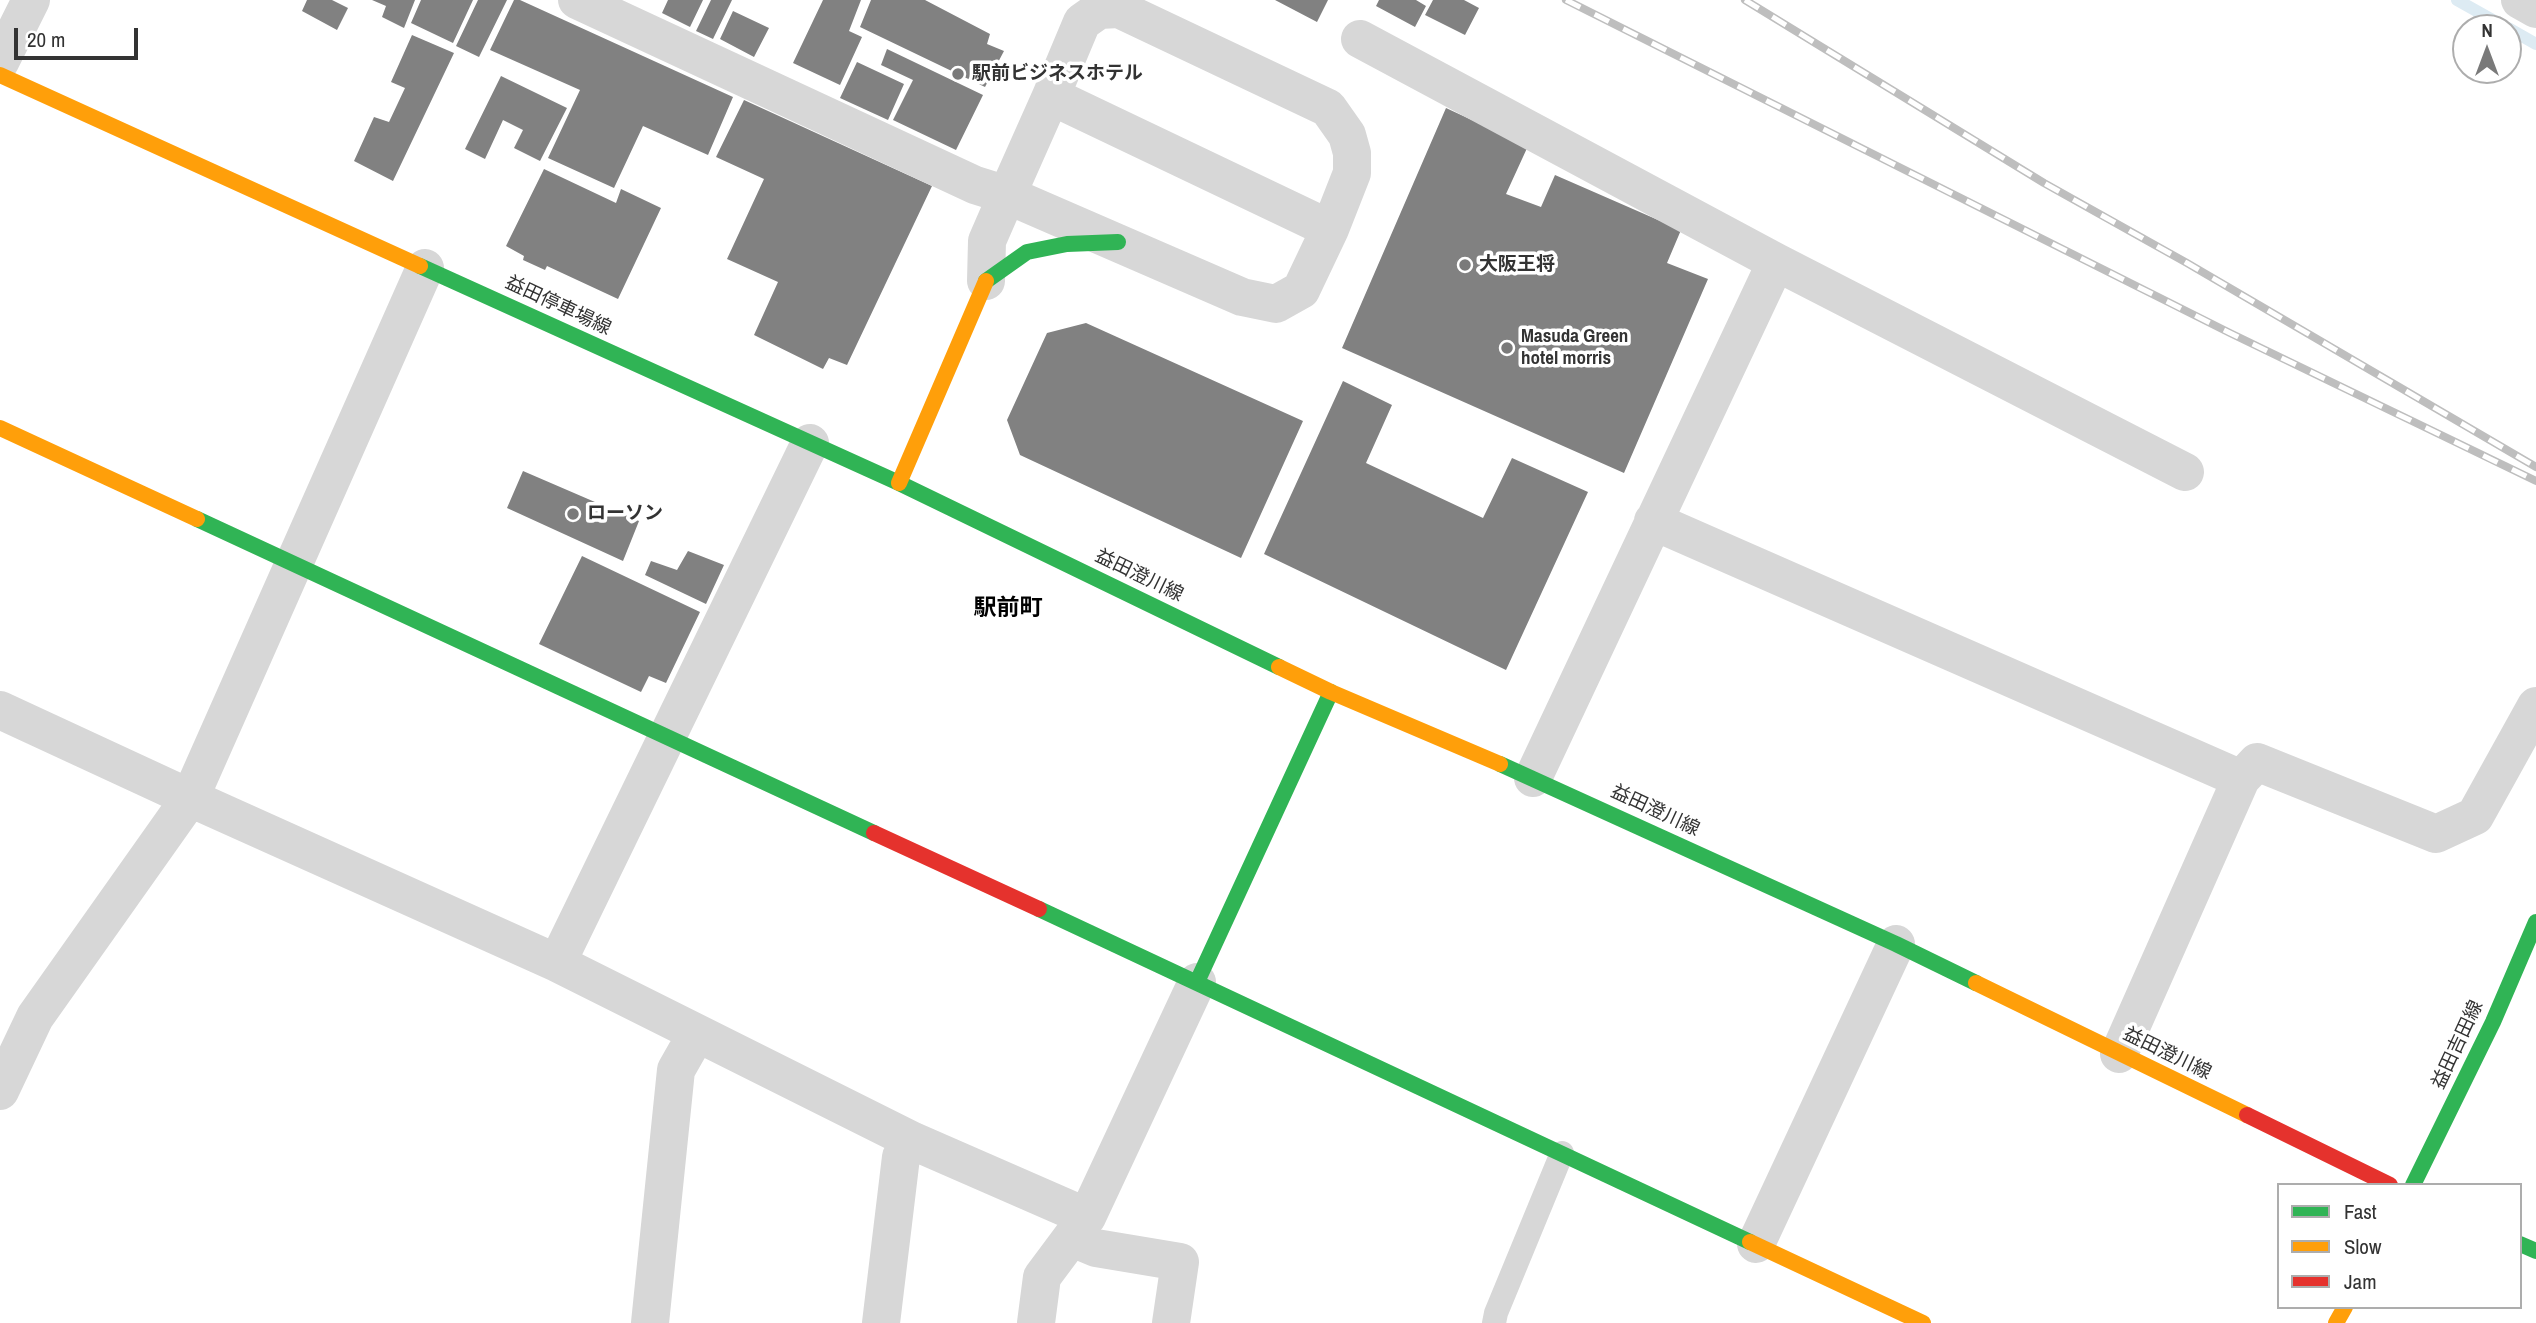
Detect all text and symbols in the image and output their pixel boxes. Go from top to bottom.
scale bar [18,14,142,58]
north arrow [2452,14,2522,84]
text: N [2481,17,2493,43]
text: 20 m [27,25,65,54]
place label: 駅前ビジネスホテル [972,63,1143,85]
marker: 駅前ビジネスホテル [950,66,966,82]
place label: 大阪王将 [1479,254,1555,276]
marker: 大阪王将 [1457,257,1473,273]
street label: 益田停車場線 [502,272,614,340]
place label: Masuda Green hotel morris [1521,326,1628,370]
marker: Masuda Green hotel morris [1499,340,1515,356]
place label: ローソン [587,503,663,525]
marker: ローソン [565,506,581,522]
street label: 益田澄川線 [1091,545,1187,607]
district label: 駅前町 [974,595,1042,623]
street label: 益田澄川線 [1607,781,1703,841]
street label: 益田吉田線 [2428,997,2488,1093]
street label: 益田澄川線 [2119,1023,2215,1085]
legend [2277,1183,2522,1309]
text: Fast [2344,1197,2377,1226]
text: Slow [2344,1232,2381,1261]
text: Jam [2344,1267,2377,1296]

